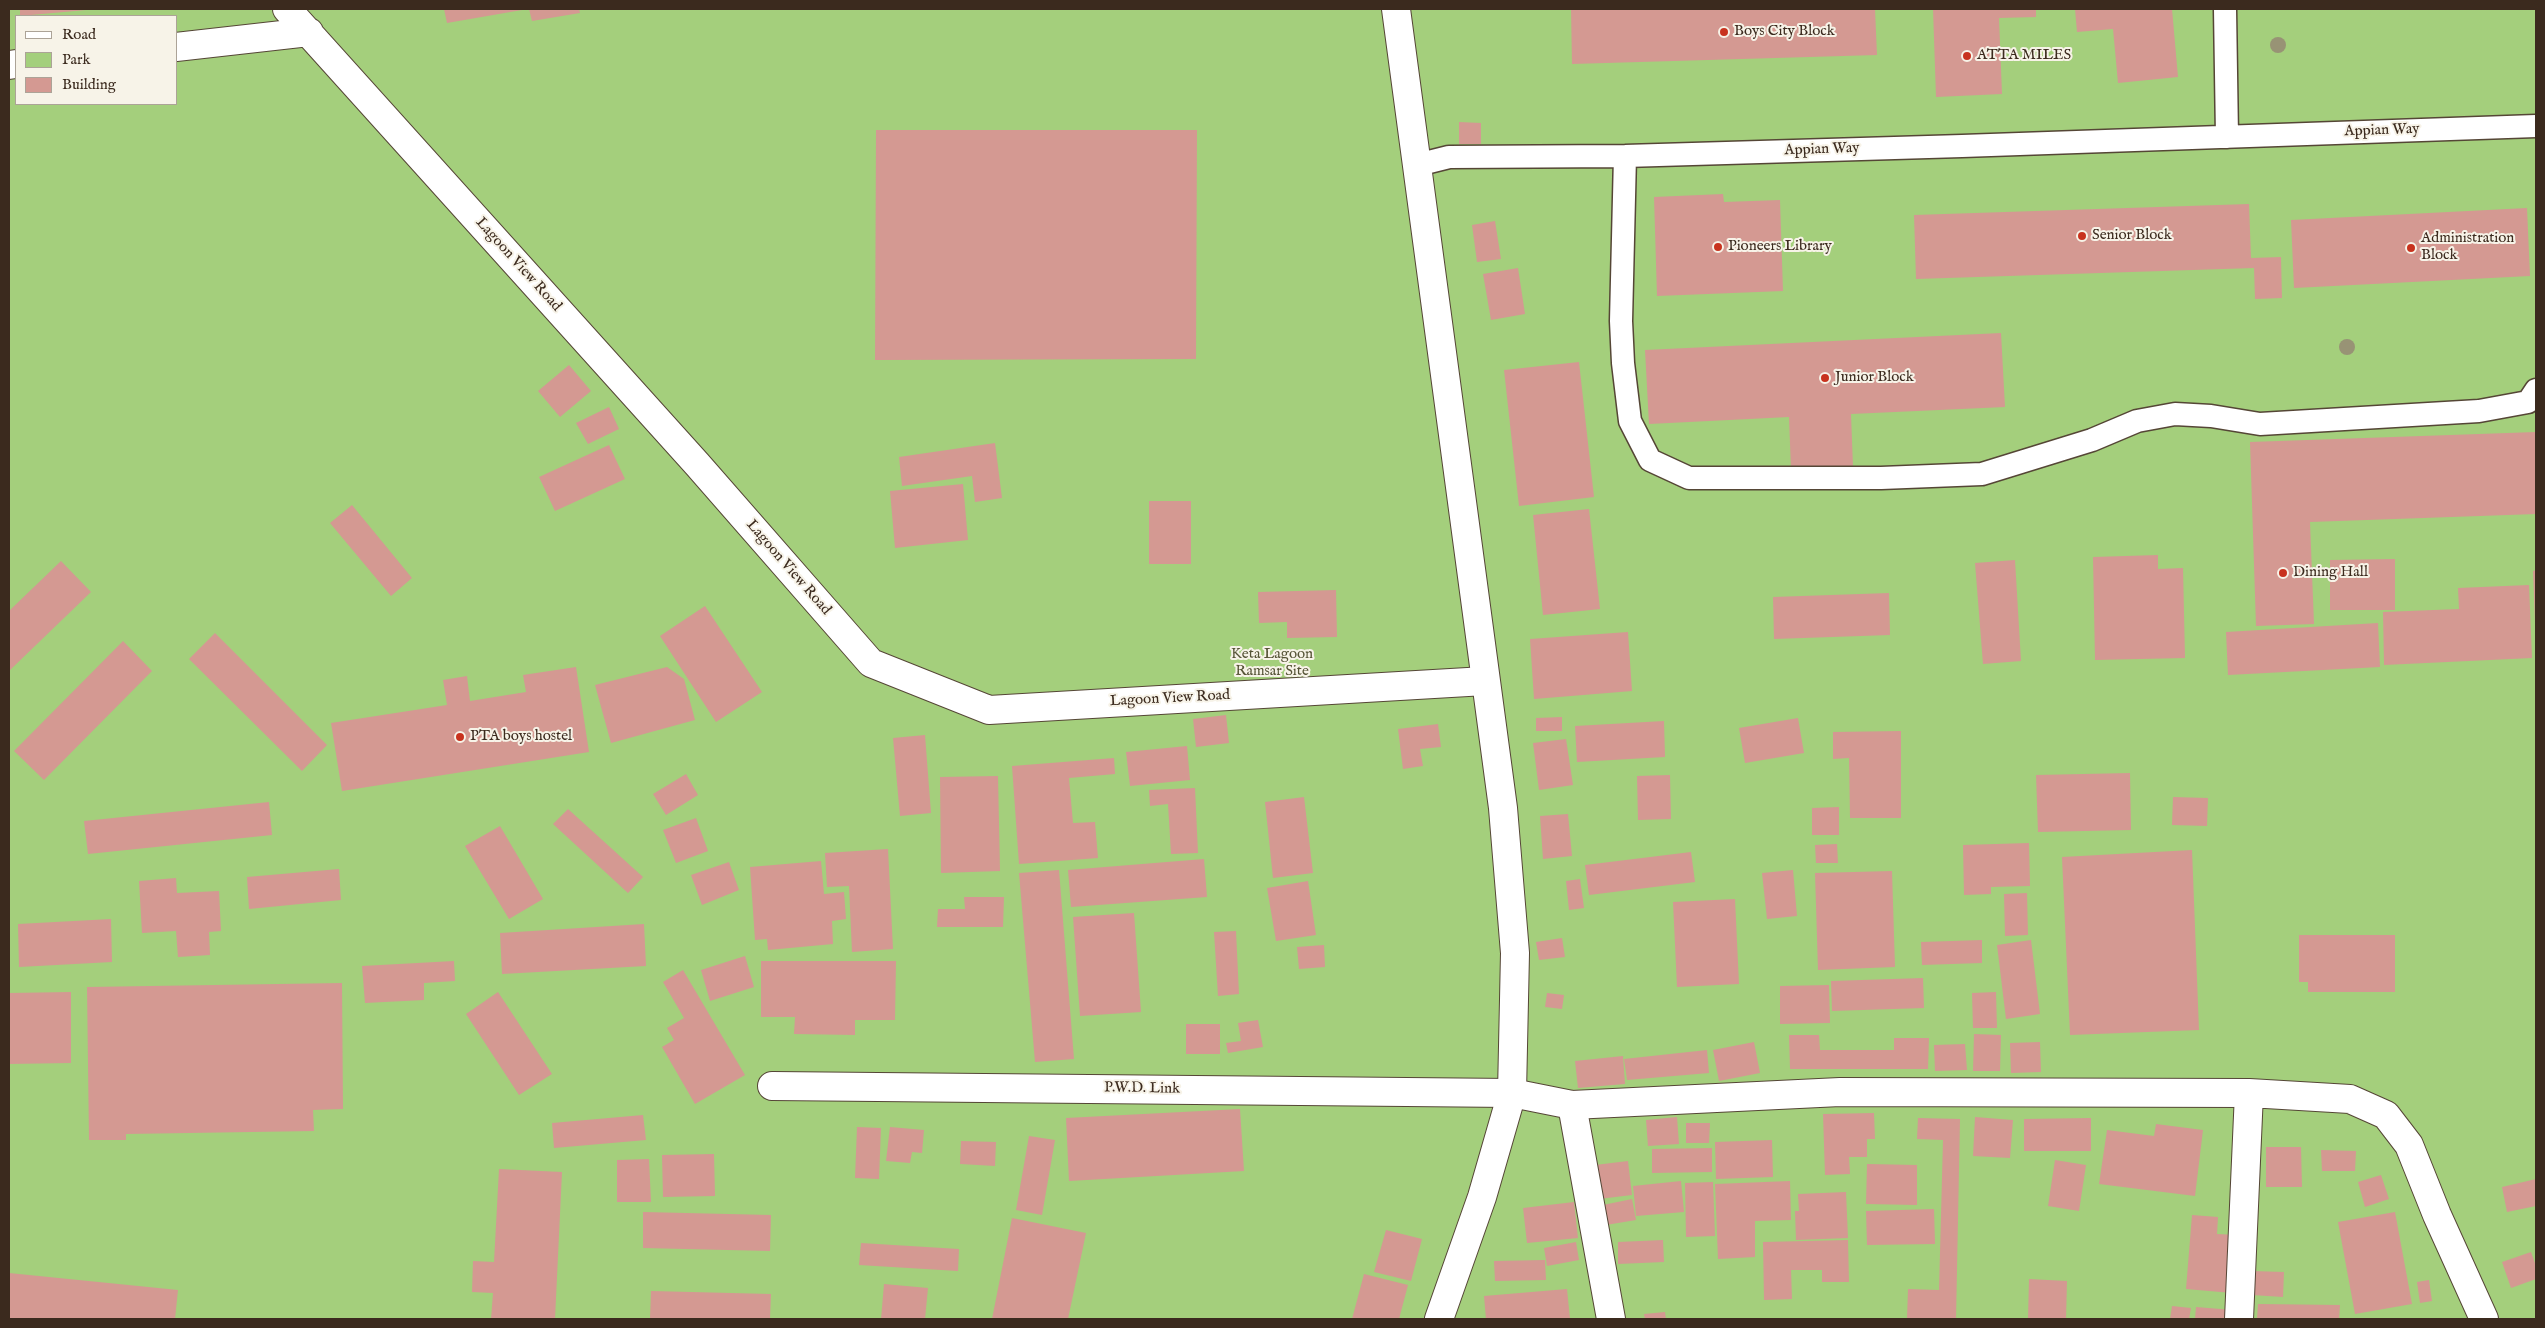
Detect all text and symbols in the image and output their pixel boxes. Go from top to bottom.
legend [15,15,178,105]
place label: Boys City Block [1734,23,1835,41]
text: Road [62,25,96,44]
marker: Boys City Block [1718,26,1730,38]
place label: ATTA MILES [1977,47,2071,65]
text: Park [62,50,91,69]
marker: ATTA MILES [1961,50,1973,62]
text: Building [62,75,116,94]
street label: Appian Way [2344,121,2420,141]
street label: Appian Way [1784,140,1860,160]
street label: Lagoon View Road [471,214,565,316]
place label: Senior Block [2092,227,2172,245]
marker: Senior Block [2076,230,2088,242]
place label: Administration Block [2421,230,2514,265]
place label: Pioneers Library [1728,238,1832,256]
marker: Pioneers Library [1712,241,1724,253]
marker: Administration Block [2405,242,2417,254]
place label: Junior Block [1835,369,1914,387]
marker: Junior Block [1819,372,1831,384]
street label: Lagoon View Road [742,517,834,619]
place label: Dining Hall [2293,564,2368,582]
marker: Dining Hall [2277,567,2289,579]
park label: Keta Lagoon Ramsar Site [1231,646,1313,681]
street label: Lagoon View Road [1109,687,1231,711]
place label: PTA boys hostel [470,728,572,746]
marker: PTA boys hostel [454,731,466,743]
street label: P.W.D. Link [1104,1079,1180,1099]

